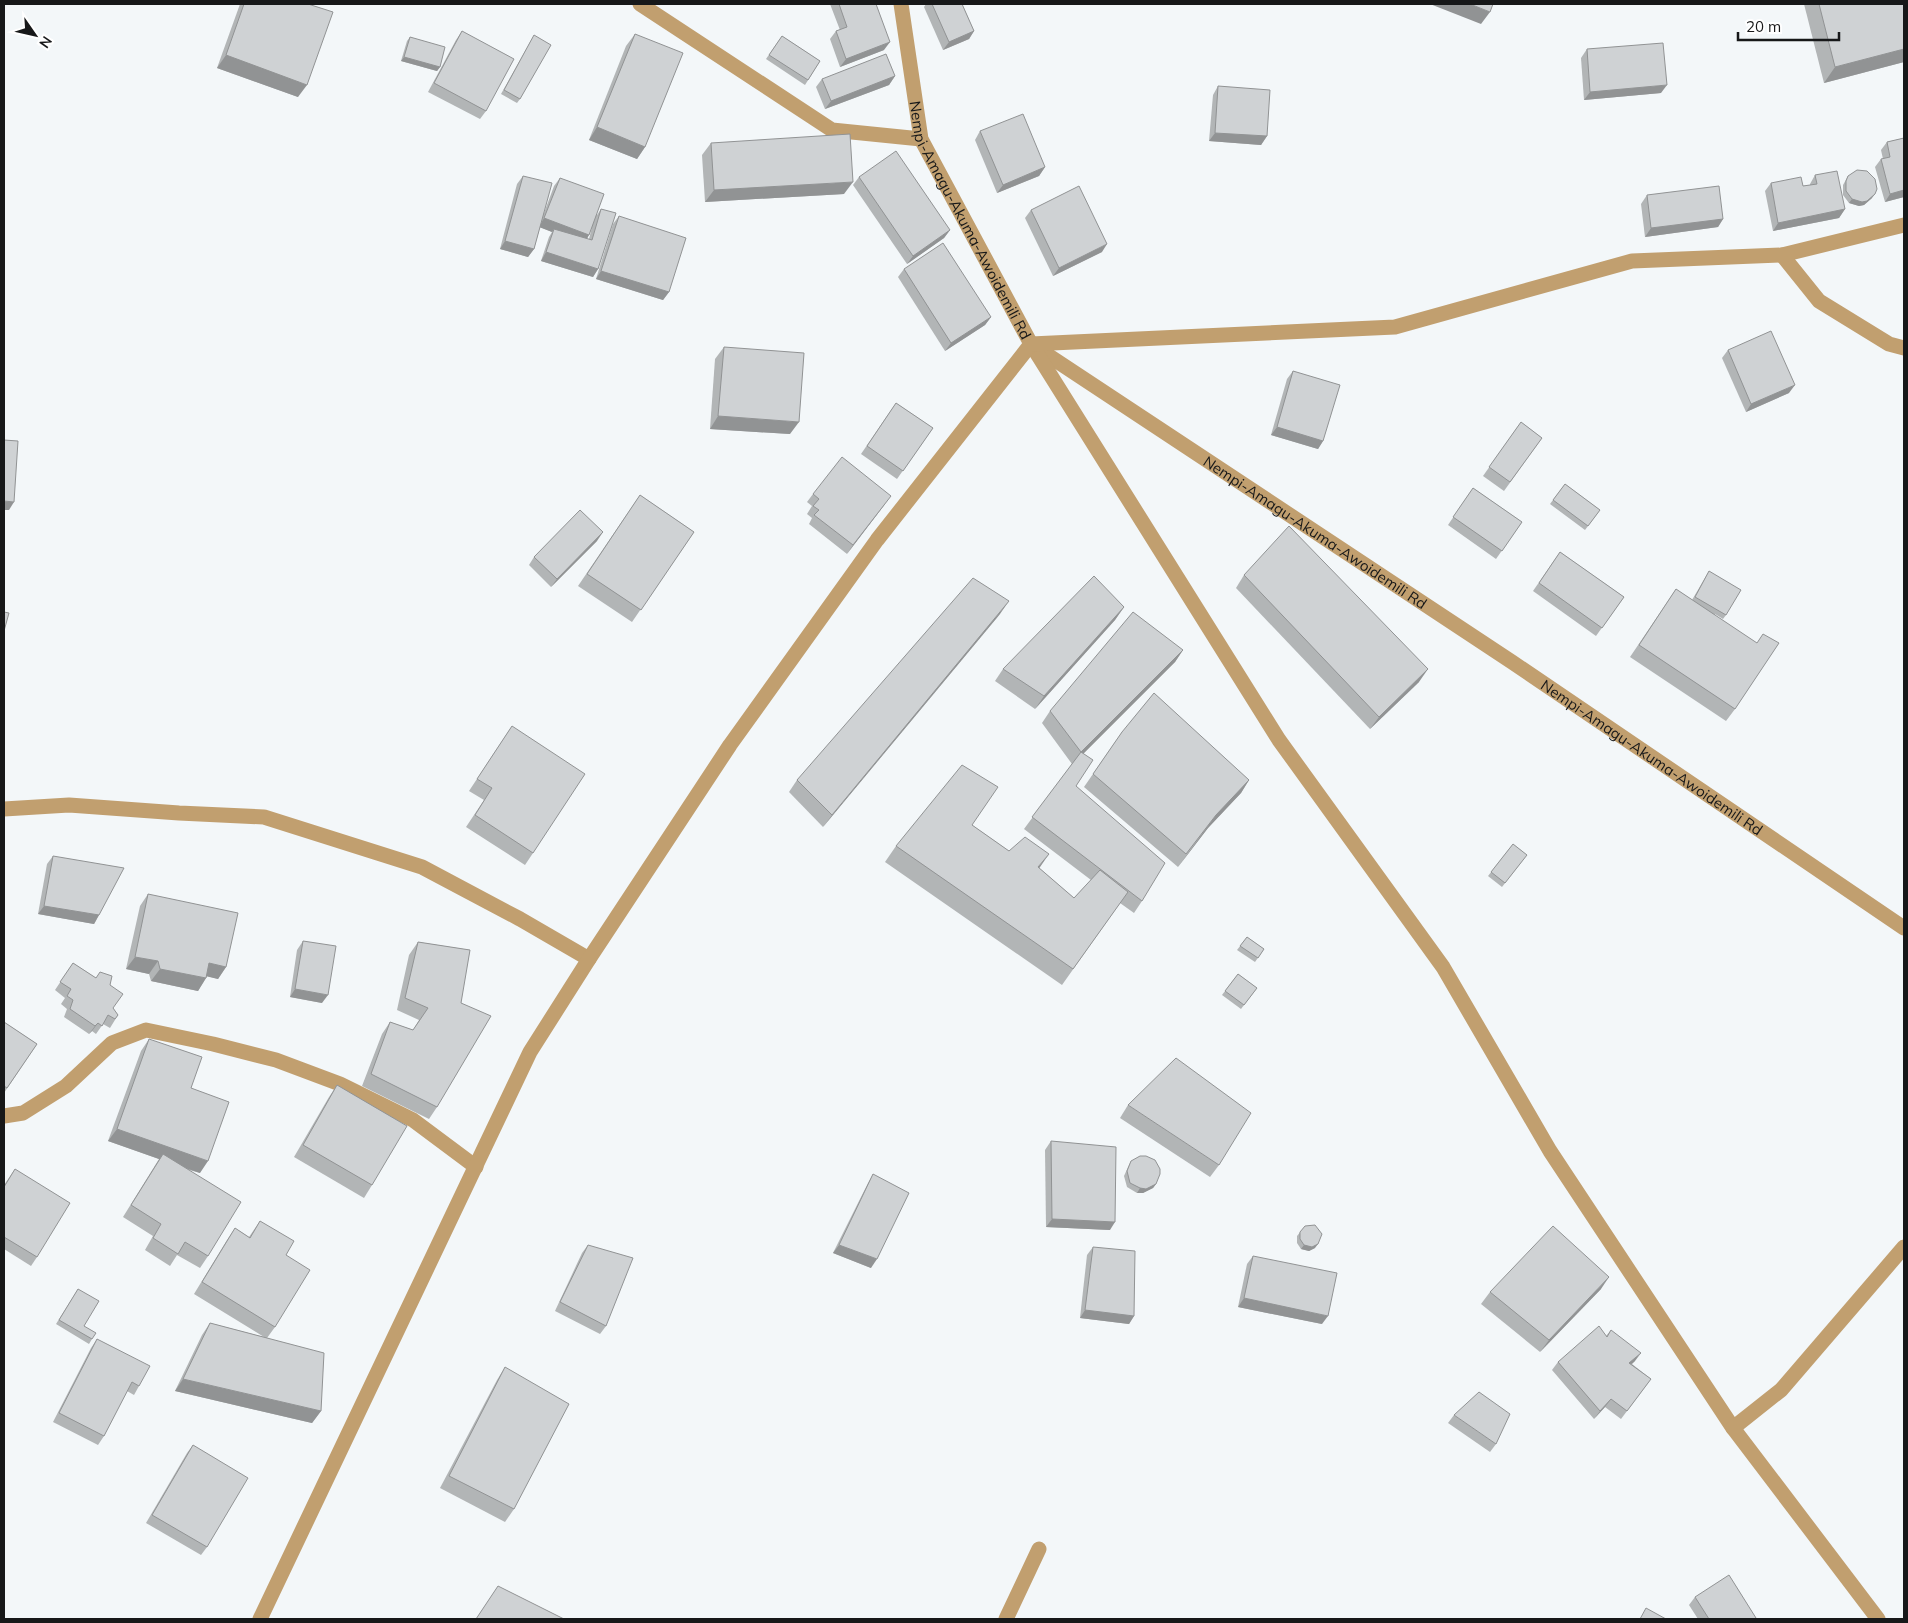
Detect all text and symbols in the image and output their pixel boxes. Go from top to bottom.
north arrow [10,10,60,60]
scale bar [1738,10,1839,42]
text: 20 m [1746,17,1781,36]
text: N [35,33,56,52]
street label: Nempi-Amagu-Akuma-Awoidemili Rd [906,100,1036,342]
street label: Nempi-Amagu-Akuma-Awoidemili Rd [1200,451,1431,613]
street label: Nempi-Amagu-Akuma-Awoidemili Rd [1537,675,1767,839]

